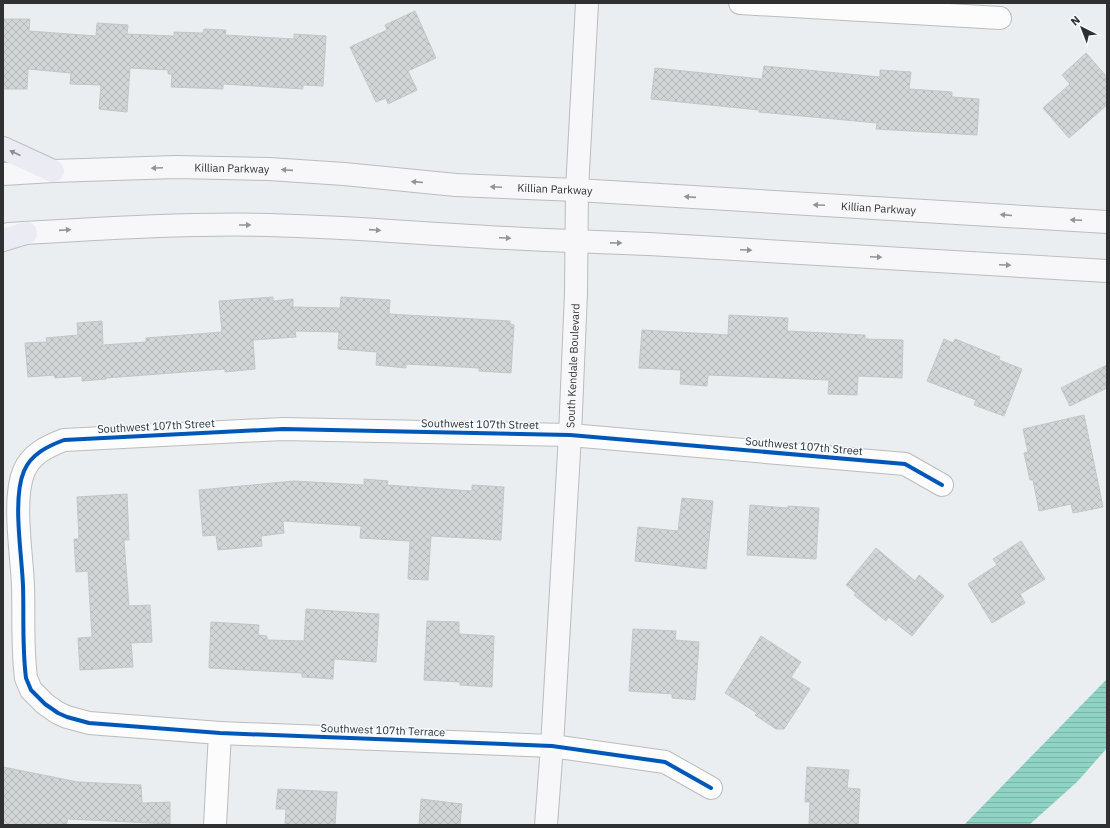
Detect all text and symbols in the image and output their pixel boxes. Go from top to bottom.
north arrow [1062,8,1102,48]
text: N [1068,13,1083,28]
one-way arrow [10,150,21,156]
street label: Killian Parkway [194,160,270,176]
one-way arrow [150,165,163,171]
one-way arrow [281,167,293,174]
one-way arrow [411,178,423,185]
street label: Killian Parkway [517,181,593,198]
one-way arrow [490,183,502,190]
one-way arrow [684,194,696,201]
street label: Killian Parkway [841,199,917,217]
one-way arrow [813,201,825,208]
one-way arrow [1000,212,1012,219]
one-way arrow [1070,217,1082,224]
one-way arrow [239,222,252,228]
one-way arrow [59,226,71,233]
one-way arrow [369,226,381,233]
one-way arrow [499,235,512,241]
one-way arrow [610,240,623,246]
one-way arrow [740,246,752,253]
one-way arrow [870,254,883,260]
one-way arrow [999,261,1011,268]
street label: South Kendale Boulevard [563,303,583,428]
street label: Southwest 107th Street [97,416,215,436]
street label: Southwest 107th Street [421,416,539,432]
street label: Southwest 107th Street [745,434,863,458]
street label: Southwest 107th Terrace [321,721,445,739]

